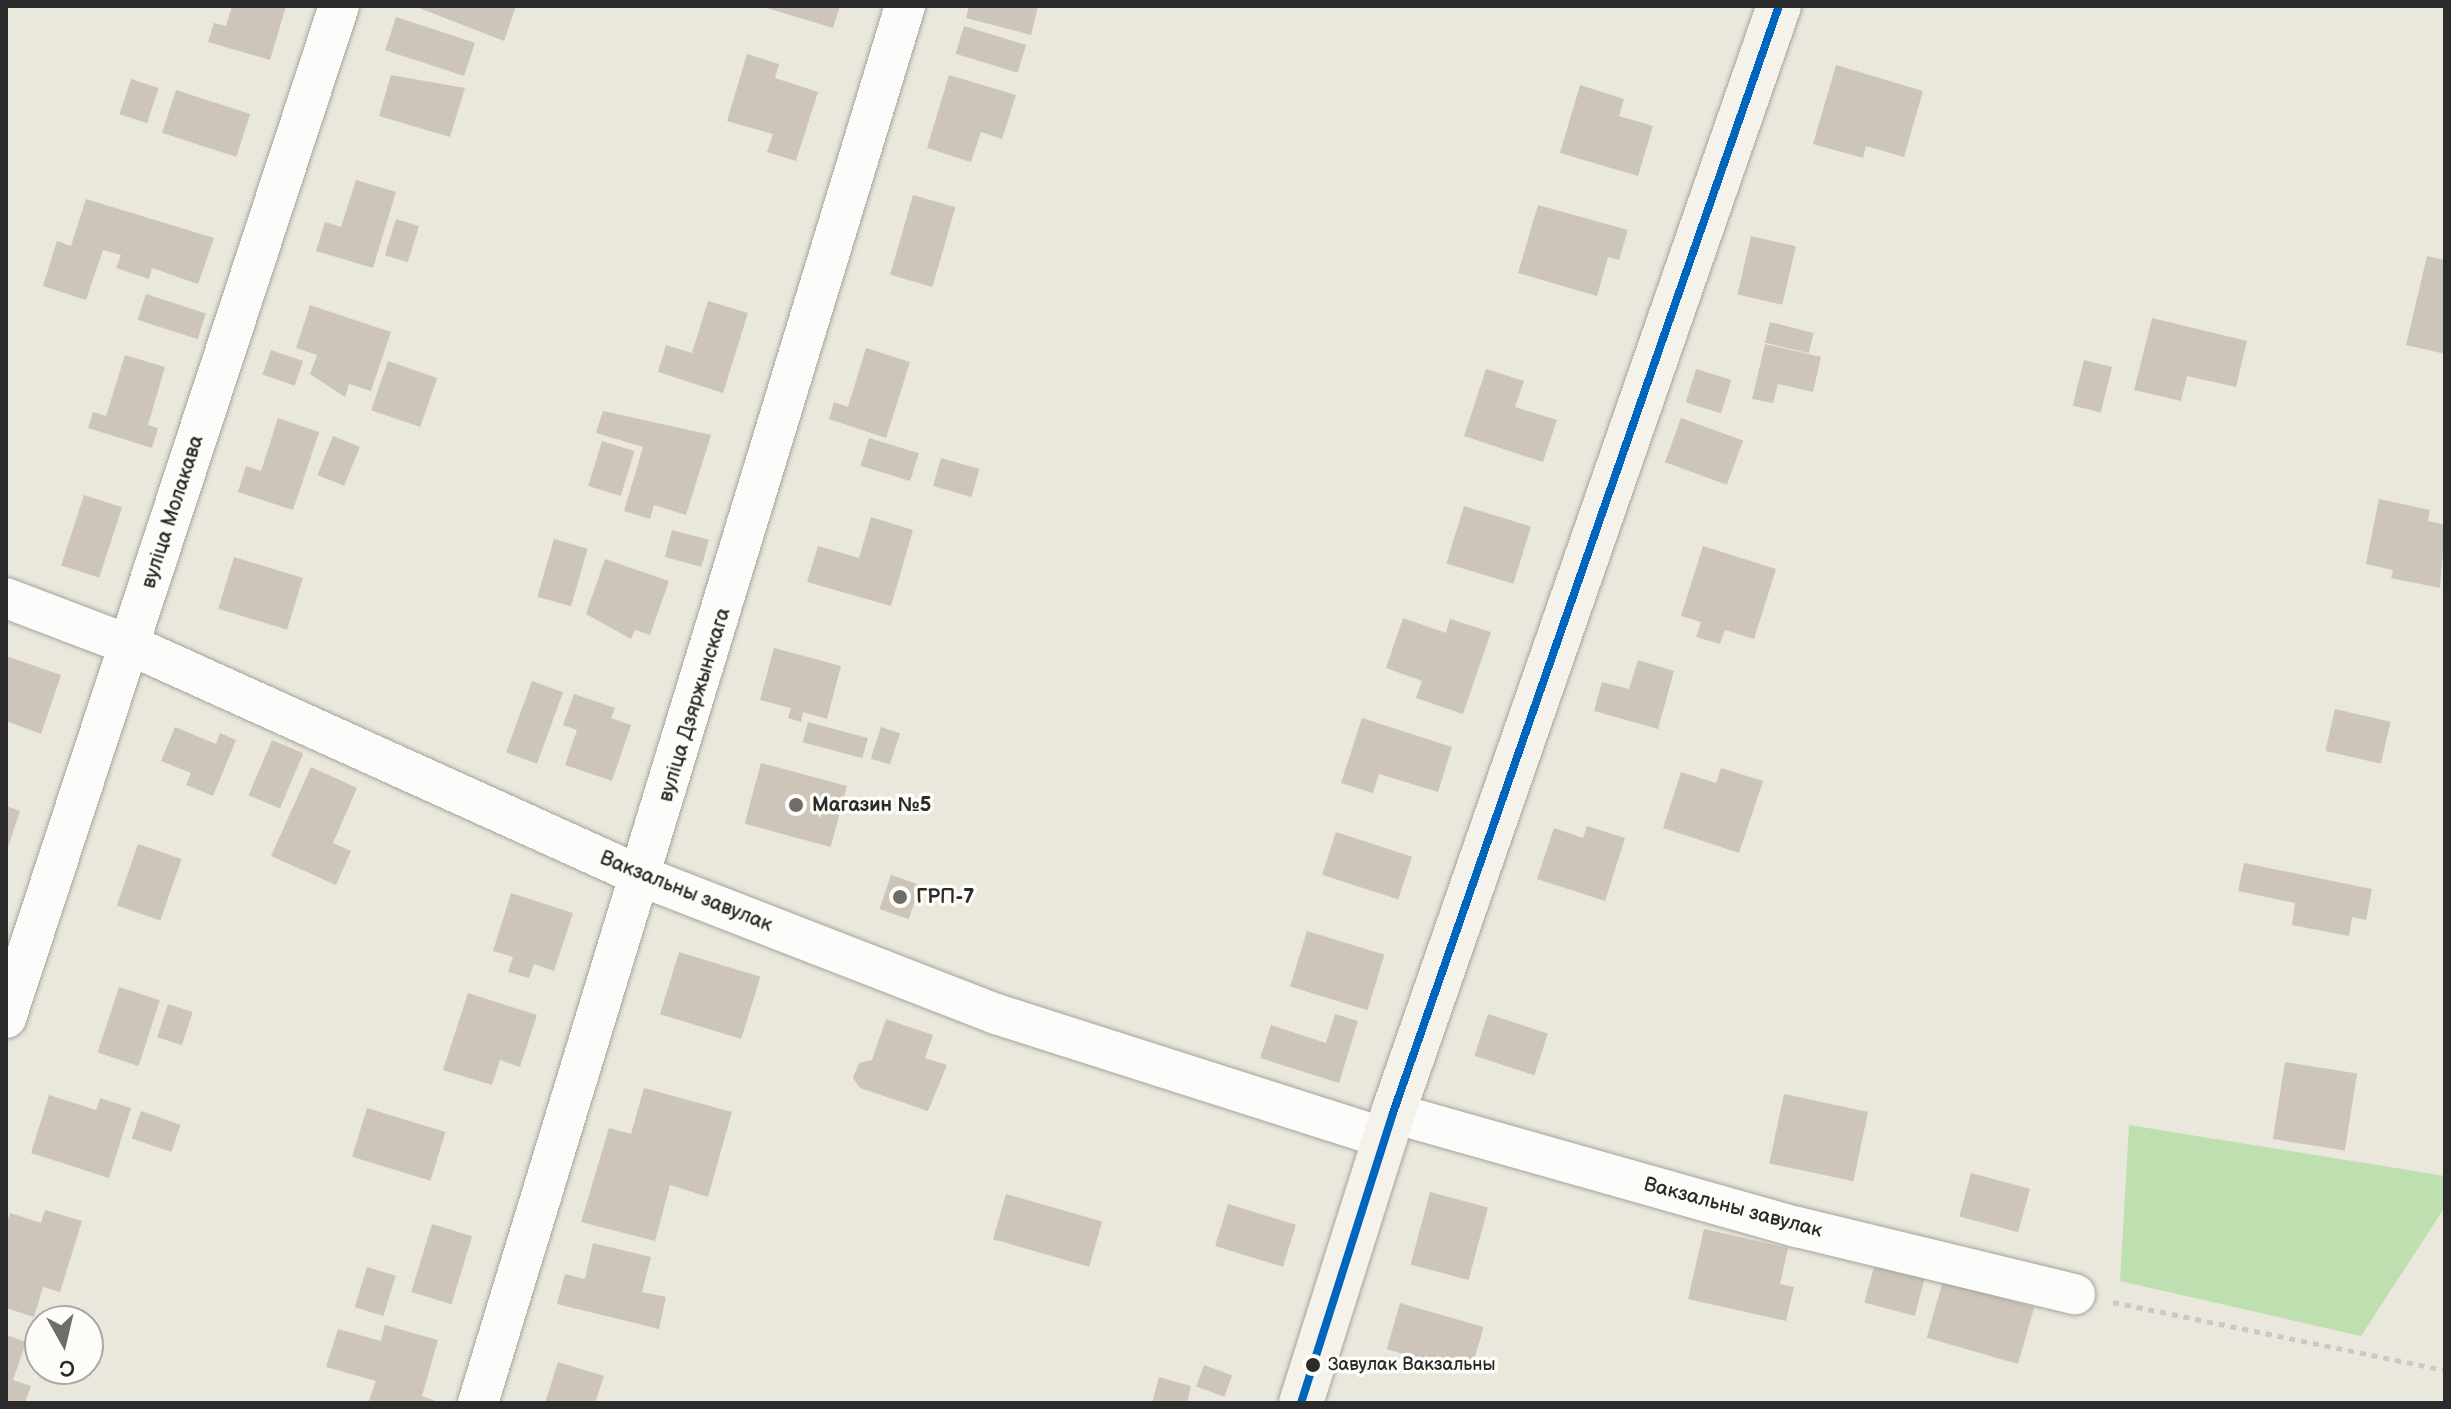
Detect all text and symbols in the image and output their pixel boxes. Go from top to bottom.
street label: вуліца Молакава [137,432,209,592]
street label: вуліца Дзяржынскага [654,605,736,805]
place label: Магазин №5 [812,793,931,817]
marker: Магазин №5 [787,796,805,814]
street label: Вакзальны завулак [596,846,776,938]
place label: ГРП-7 [916,885,974,909]
marker: ГРП-7 [891,888,909,906]
street label: Вакзальны завулак [1641,1173,1825,1243]
north arrow [24,1305,104,1385]
text: С [58,1353,77,1382]
place label: Завулак Вакзальны [1328,1354,1495,1376]
marker: Завулак Вакзальны [1305,1357,1321,1373]

